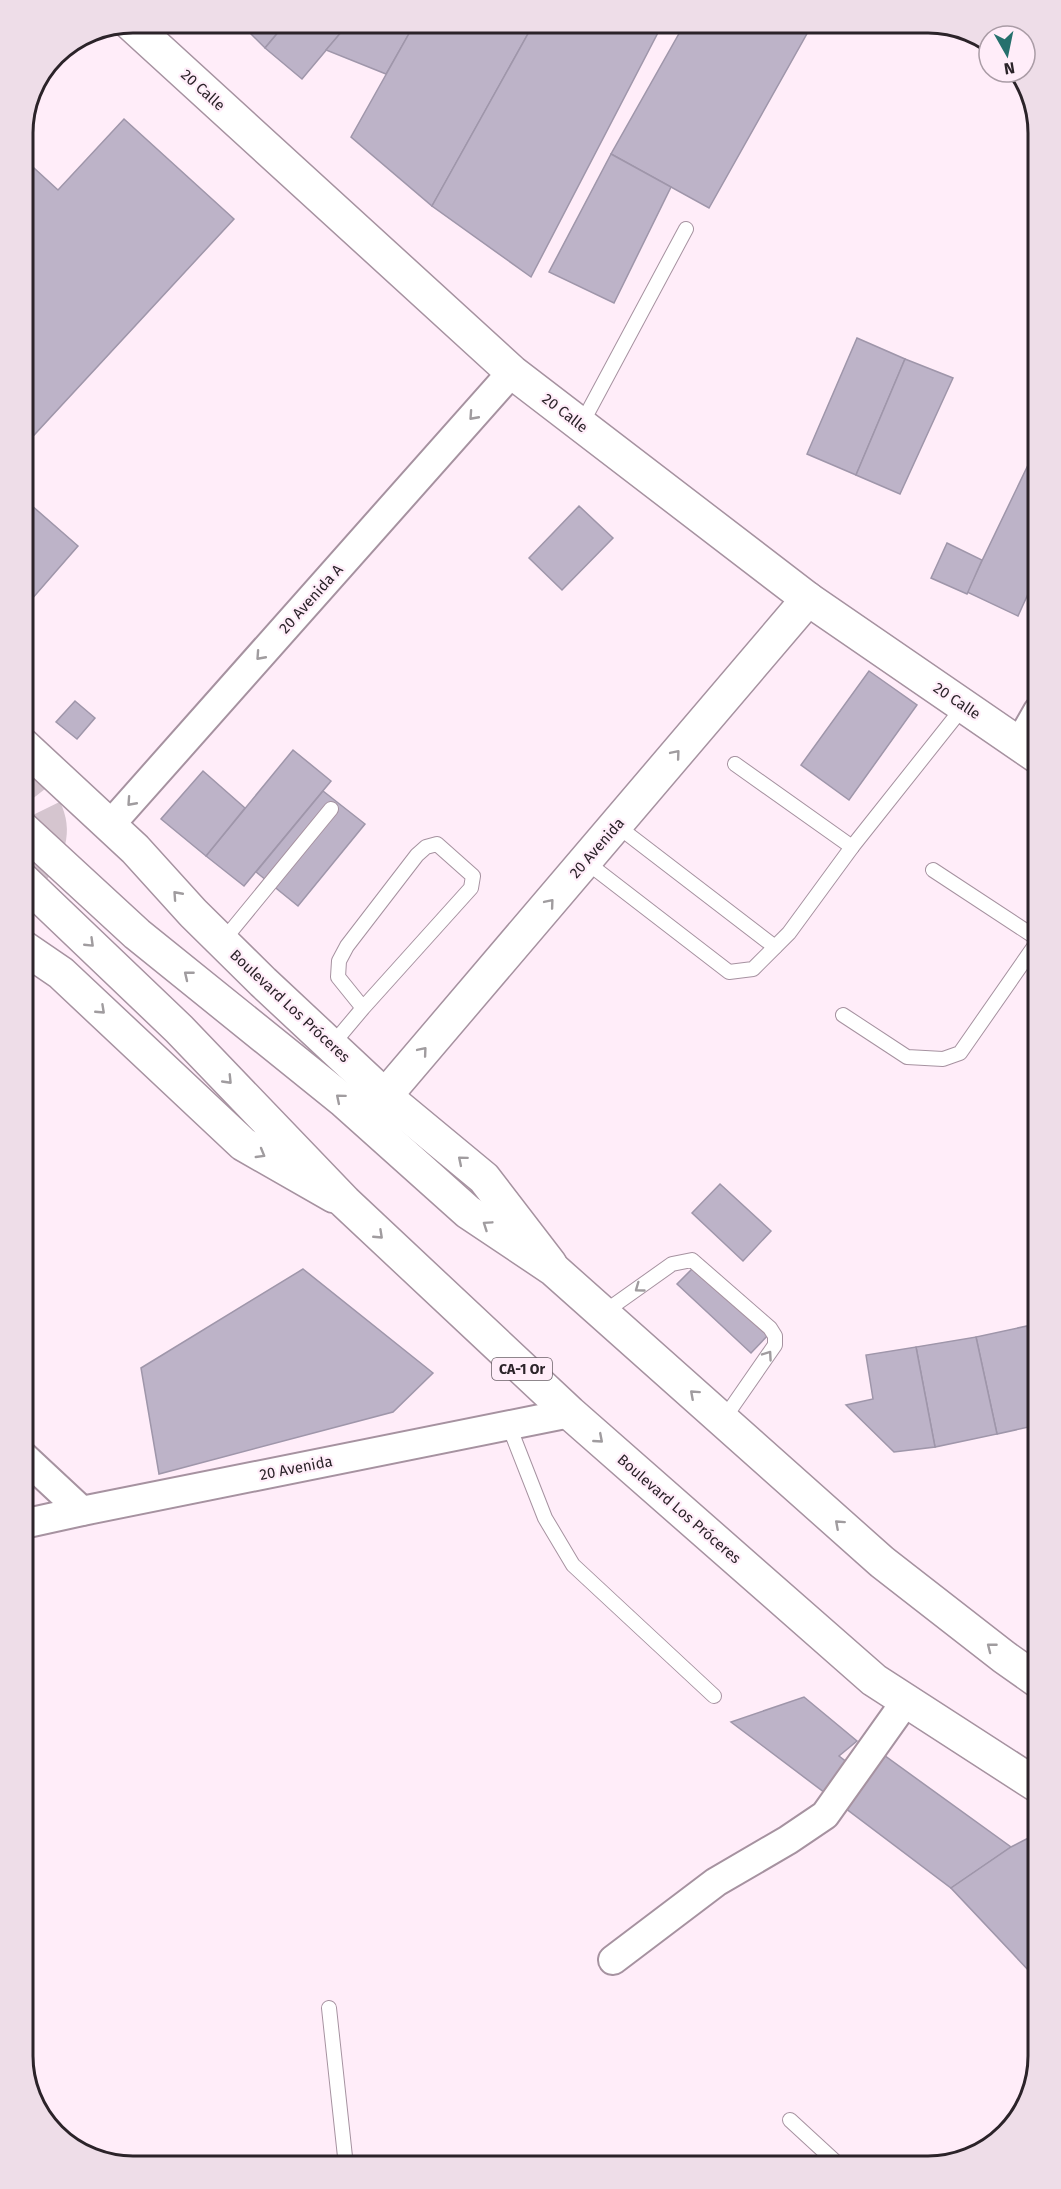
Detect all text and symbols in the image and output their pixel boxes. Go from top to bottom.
north arrow [977,24,1037,84]
text: N [1003,58,1016,79]
street label: 20 Calle [177,66,229,114]
street label: 20 Calle [539,390,591,436]
one-way arrow [469,409,480,420]
street label: 20 Avenida A [275,561,347,637]
one-way arrow [256,649,267,660]
street label: 20 Calle [930,679,984,723]
one-way arrow [669,750,680,761]
one-way arrow [127,795,138,806]
street label: 20 Avenida [566,814,628,882]
one-way arrow [173,891,184,902]
one-way arrow [542,899,553,910]
one-way arrow [83,936,93,947]
street label: Boulevard Los Próceres [226,946,354,1066]
one-way arrow [184,972,195,983]
one-way arrow [93,1003,104,1014]
one-way arrow [416,1047,427,1058]
one-way arrow [221,1074,232,1084]
one-way arrow [336,1094,347,1105]
one-way arrow [255,1147,265,1158]
one-way arrow [458,1156,469,1167]
one-way arrow [483,1221,494,1232]
one-way arrow [372,1227,383,1238]
one-way arrow [634,1280,645,1291]
one-way arrow [761,1350,772,1361]
road number: CA-1 Or [492,1358,552,1380]
one-way arrow [690,1390,701,1401]
one-way arrow [592,1432,603,1443]
street label: Boulevard Los Próceres [614,1451,744,1567]
street label: 20 Avenida [258,1452,334,1484]
one-way arrow [835,1520,846,1531]
one-way arrow [987,1643,998,1654]

